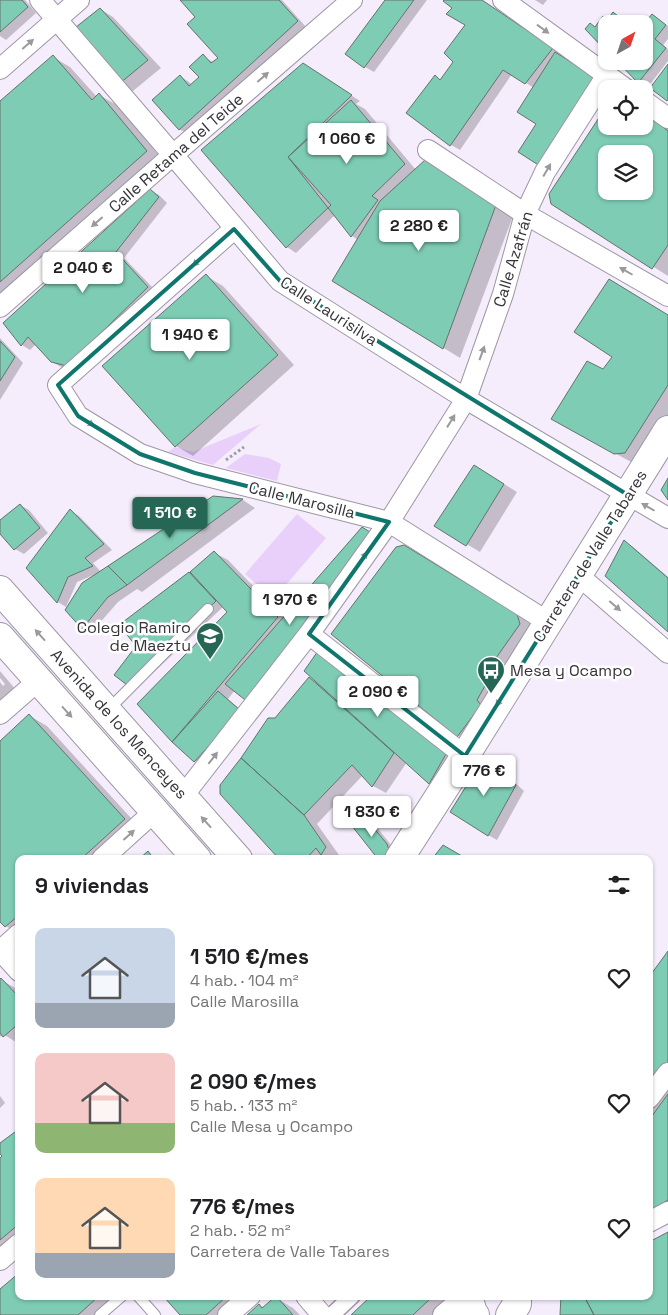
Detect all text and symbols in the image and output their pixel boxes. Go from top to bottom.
north arrow [598,15,652,70]
map controls [598,15,653,200]
one-way arrow [536,23,549,34]
one-way arrow [22,38,34,50]
one-way arrow [257,72,269,83]
button: locate [598,80,653,135]
street label: Calle Retama del Teide [104,89,248,217]
pin: 1 060 € [301,122,393,165]
text: 1 060 € [319,128,375,149]
button: layers [598,145,653,200]
one-way arrow [542,164,551,177]
street label: Calle Azafrán [488,208,538,310]
pin: 2 280 € [373,210,465,252]
text: 2 280 € [390,215,448,236]
one-way arrow [91,216,104,227]
pin: 2 040 € [37,252,129,294]
one-way arrow [192,255,204,267]
text: 2 040 € [53,257,113,278]
one-way arrow [619,267,632,276]
street label: Calle Laurisilva [276,272,382,350]
pin: 1 940 € [144,318,236,361]
text: 1 940 € [162,324,218,345]
one-way arrow [478,345,486,360]
one-way arrow [447,415,456,428]
one-way arrow [81,418,94,427]
street label: Carretera de Valle Tabares [528,466,652,646]
street label: Calle Marosilla [247,477,357,523]
pin: 1 510 € [124,496,216,539]
text: 1 510 € [143,502,197,523]
one-way arrow [641,502,655,511]
one-way arrow [358,551,368,565]
pin: 1 970 € [244,584,336,626]
text: 1 970 € [263,589,317,610]
one-way arrow [608,601,621,612]
place label: Colegio Ramiro de Maeztu [77,617,191,656]
school or university icon: Colegio Ramiro de Maeztu [195,621,225,660]
one-way arrow [34,630,46,642]
street label: Avenida de los Menceyes [46,645,192,803]
bus stop icon: Mesa y Ocampo [476,655,506,694]
place label: Mesa y Ocampo [510,660,632,681]
pin: 2 090 € [332,676,424,718]
text: 2 090 € [348,681,408,702]
one-way arrow [496,693,505,706]
one-way arrow [61,706,73,718]
one-way arrow [208,751,218,765]
pin: 776 € [449,754,519,797]
text: 776 € [463,760,505,781]
pin: 1 830 € [326,796,418,838]
text: 1 830 € [344,801,400,822]
one-way arrow [200,817,212,829]
one-way arrow [122,829,134,841]
icon: filters [605,871,633,899]
text: 9 viviendas [35,872,149,899]
text: 1 510 €/mes [190,943,309,970]
icon: home [75,948,135,1008]
icon: heart [605,964,633,992]
text: 4 hab. · 104 m² [190,970,299,991]
text: Calle Marosilla [190,991,299,1012]
text: 2 090 €/mes [190,1068,317,1095]
icon: home [75,1073,135,1133]
icon: heart [605,1089,633,1117]
text: 5 hab. · 133 m² [190,1095,297,1116]
text: Calle Mesa y Ocampo [190,1116,353,1137]
text: 776 €/mes [190,1193,295,1220]
icon: home [75,1198,135,1258]
icon: heart [605,1214,633,1242]
text: 2 hab. · 52 m² [190,1220,291,1241]
text: Carretera de Valle Tabares [190,1241,390,1262]

